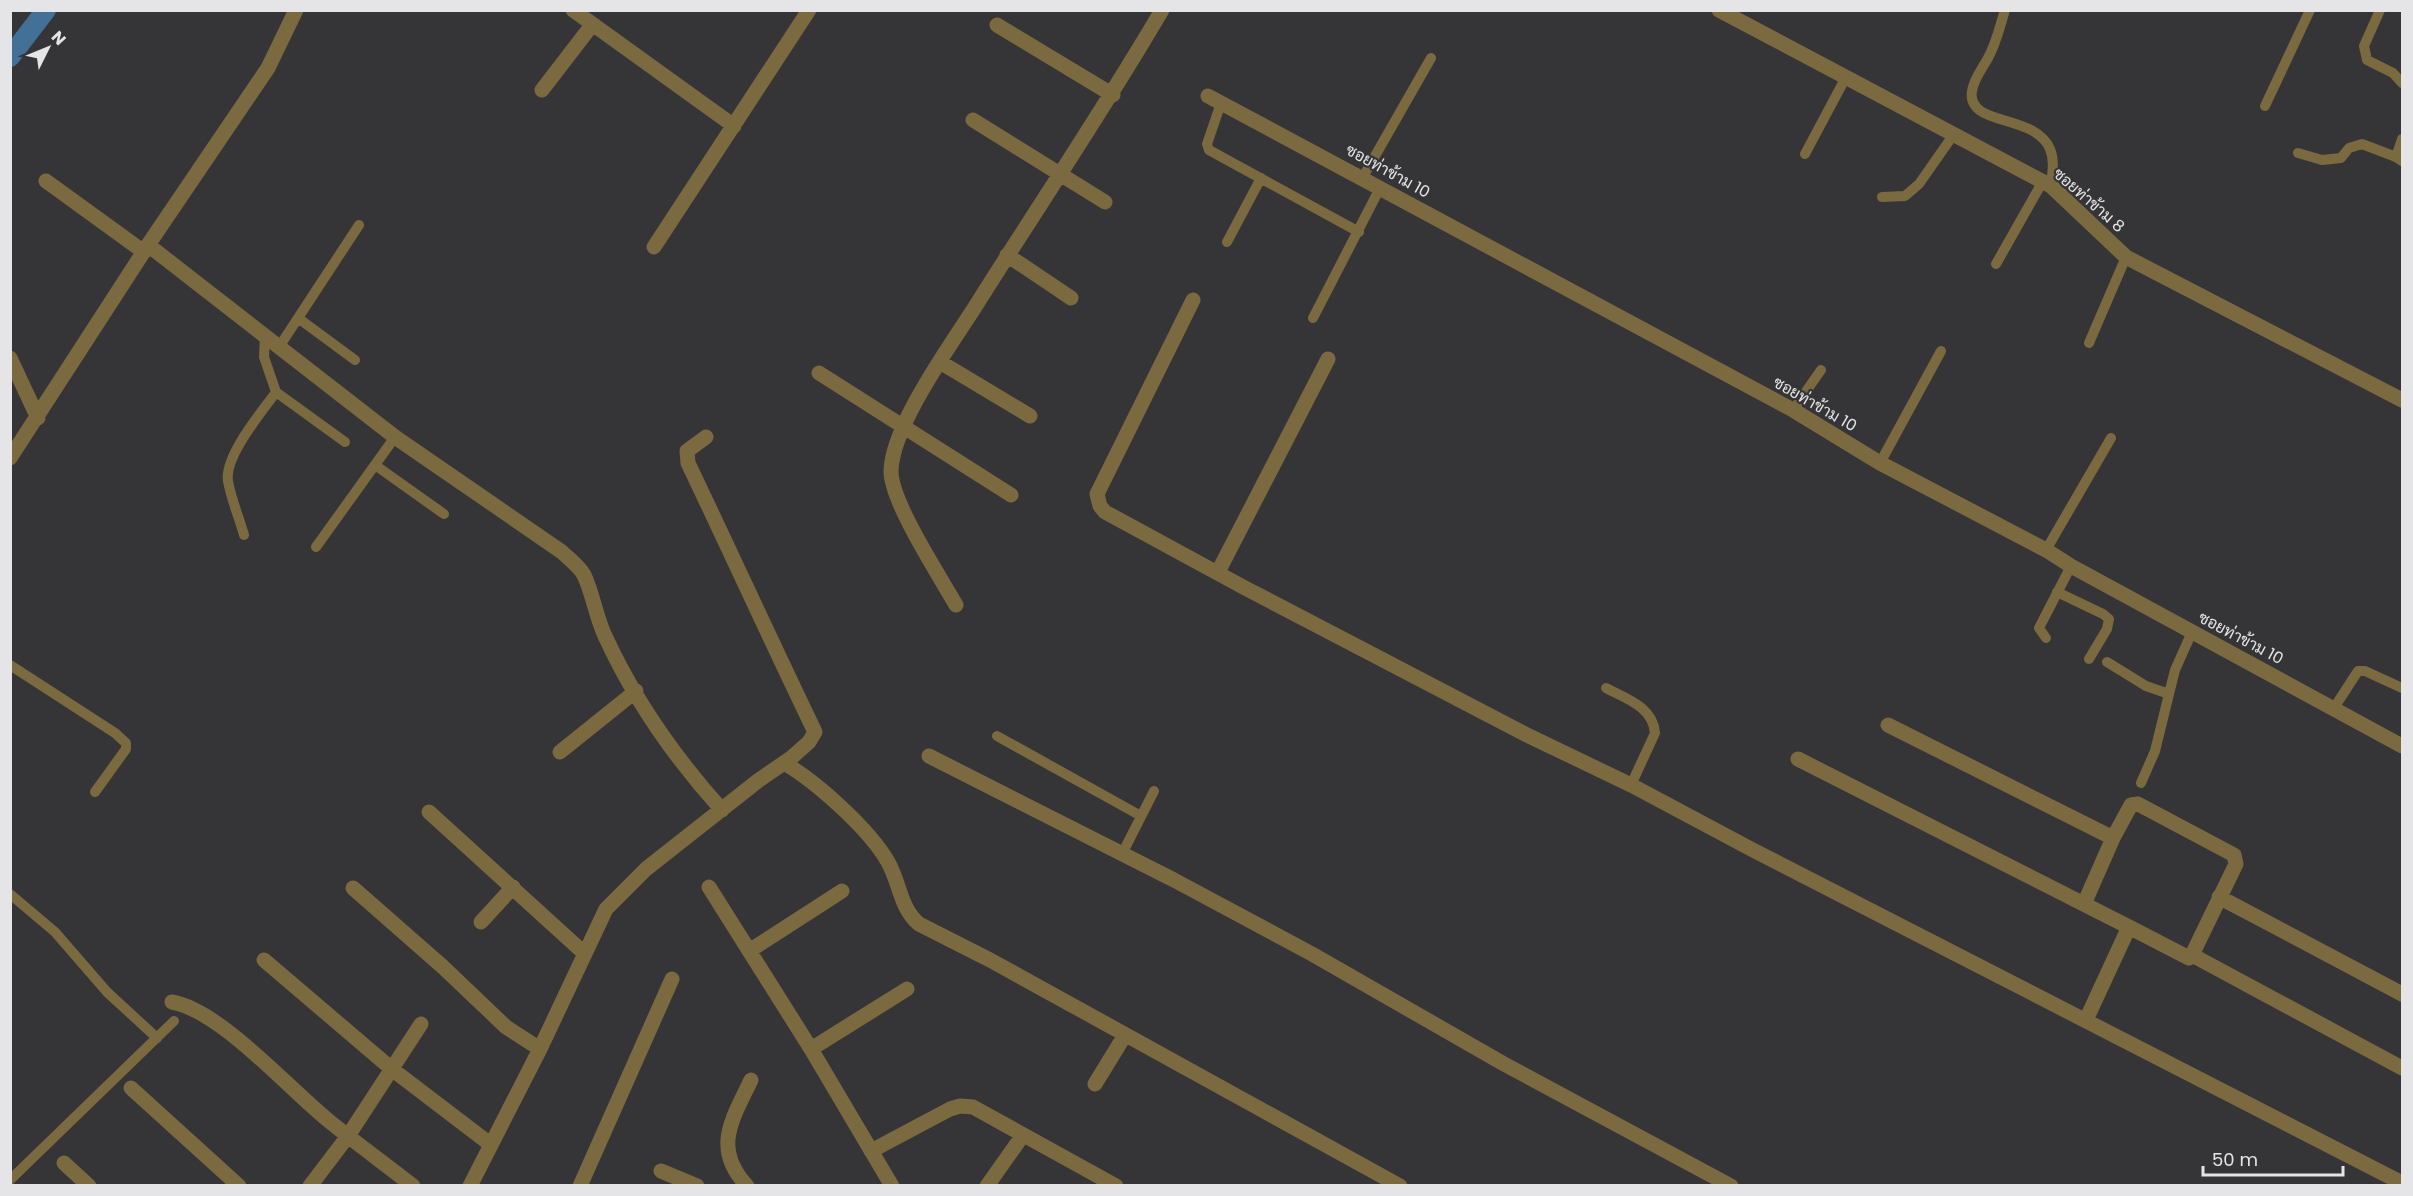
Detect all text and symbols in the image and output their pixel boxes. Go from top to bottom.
north arrow [18,18,78,78]
text: N [46,26,71,50]
street label: ซอยท่าข้าม 10 [1342,138,1434,204]
street label: ซอยท่าข้าม 8 [2048,162,2130,238]
street label: ซอยท่าข้าม 10 [1769,371,1861,437]
street label: ซอยท่าข้าม 10 [2194,606,2288,670]
scale bar [2203,1139,2342,1177]
text: 50 m [2212,1147,2258,1172]

